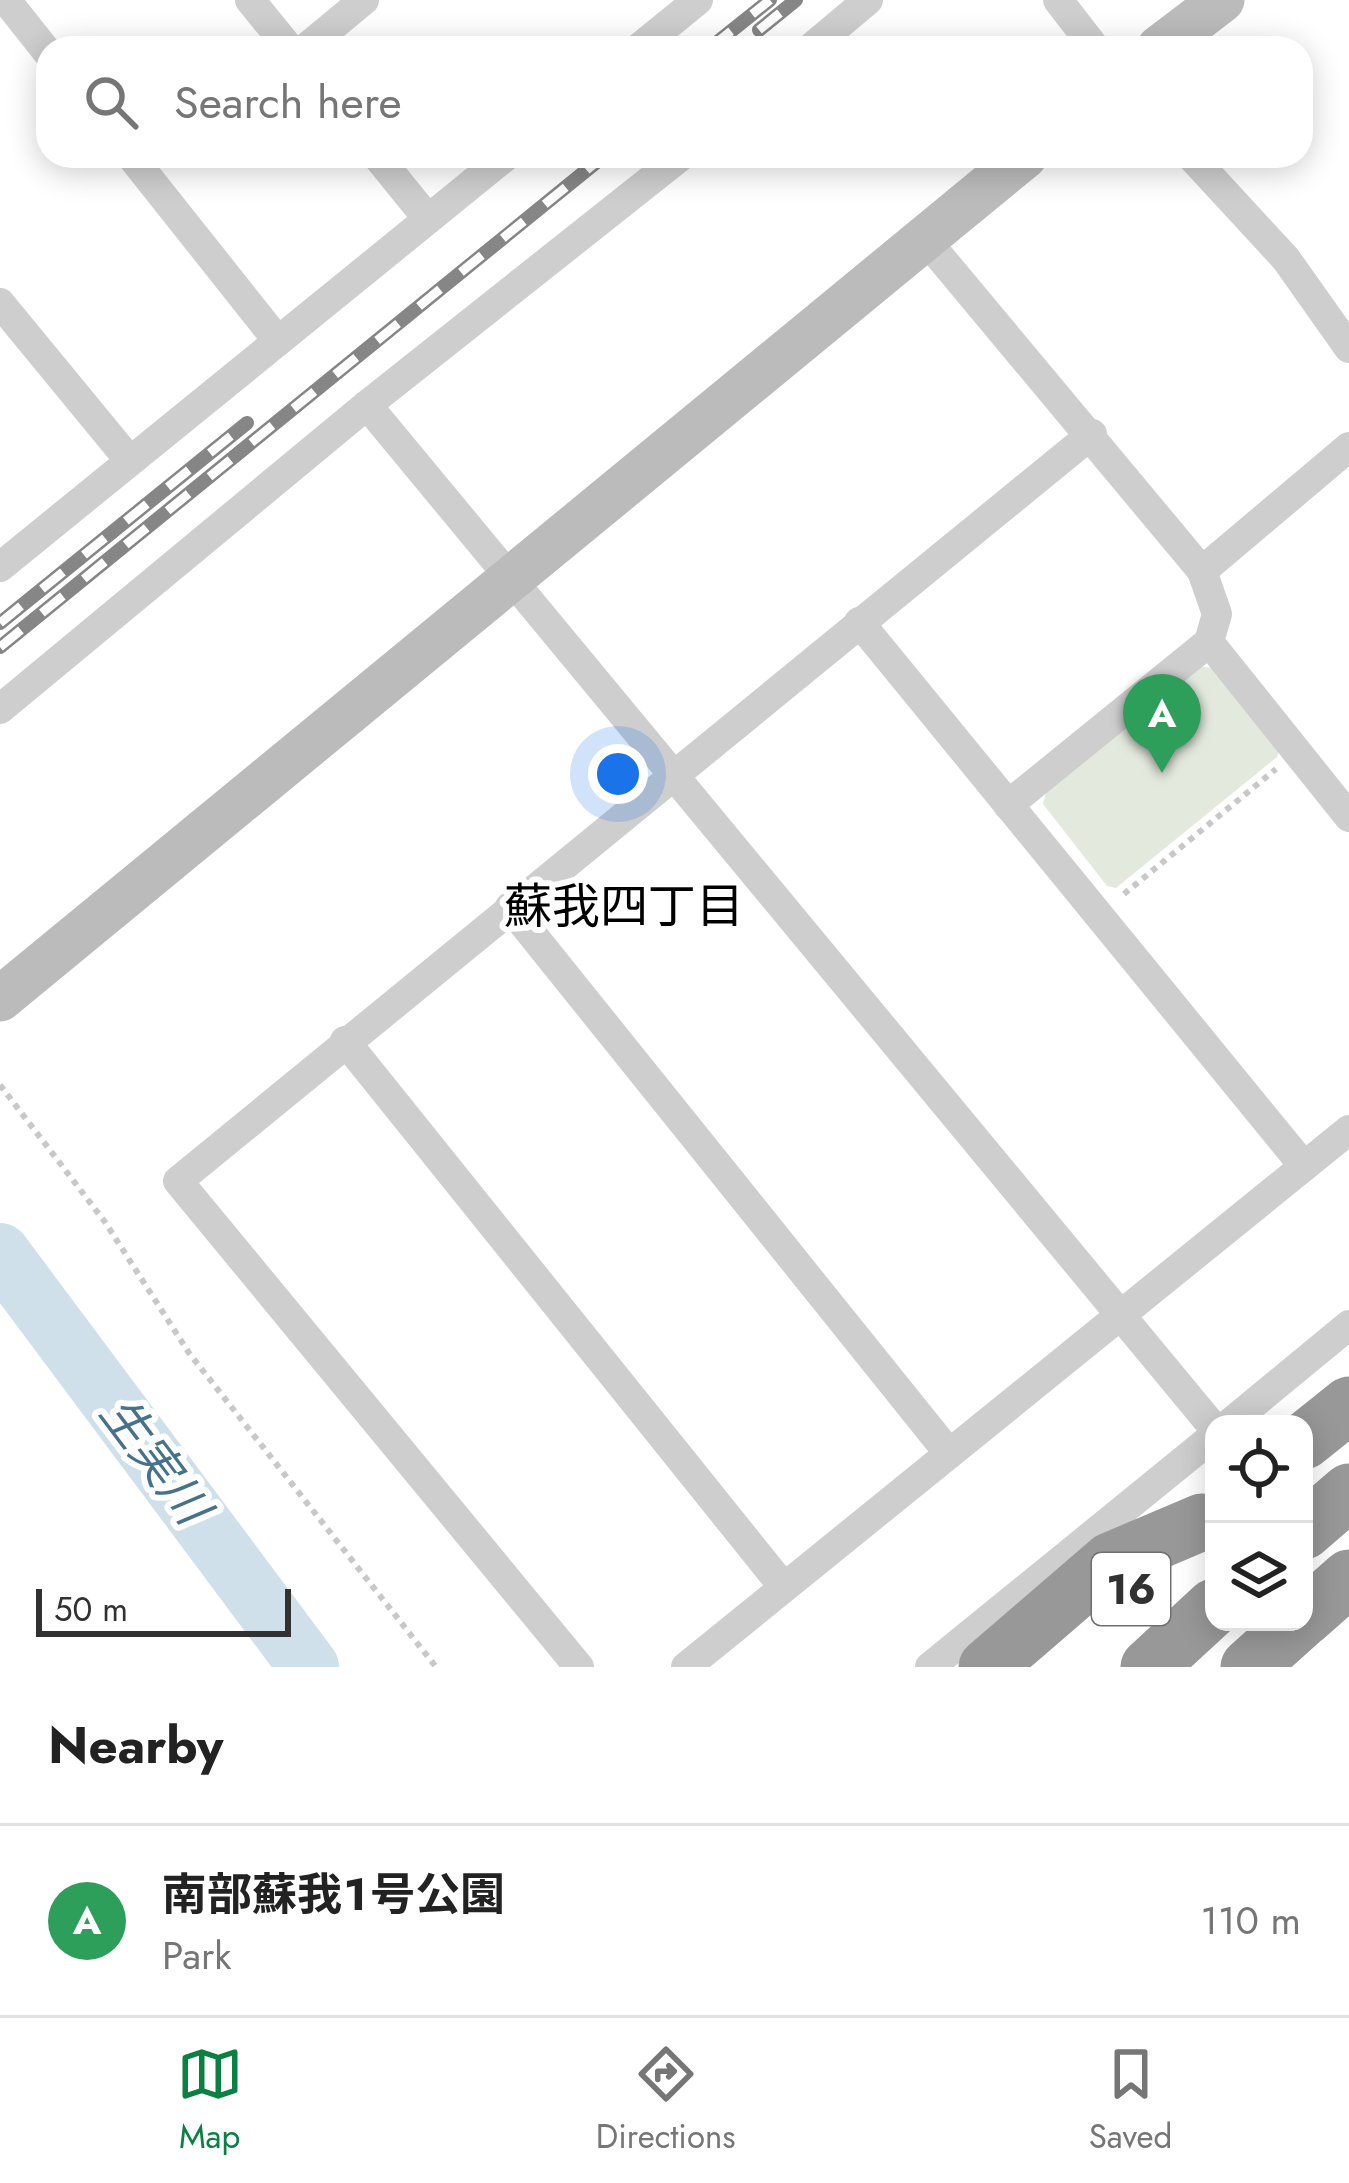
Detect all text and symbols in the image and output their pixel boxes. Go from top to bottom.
search box [36,36,1313,168]
icon: search [78,69,144,135]
text: Search here [174,70,402,135]
pin: A [1123,674,1201,773]
your location [588,744,648,804]
district label: 蘇我四丁目 [504,872,744,941]
water label: 生実川 [84,1382,229,1542]
map controls [1205,1415,1313,1631]
button: locate [1205,1415,1313,1523]
button: layers [1205,1523,1313,1631]
road number: 16 [1092,1553,1170,1625]
scale bar [36,1583,291,1636]
text: 50 m [54,1586,128,1633]
text: Nearby [48,1708,223,1782]
text: 南部蘇我１号公園 [162,1862,505,1927]
text: A [73,1892,101,1949]
text: 110 m [1200,1892,1301,1949]
text: Park [162,1927,232,1984]
tab: Map [177,2041,243,2160]
tab: Directions [596,2041,736,2160]
tab: Saved [1089,2041,1172,2160]

